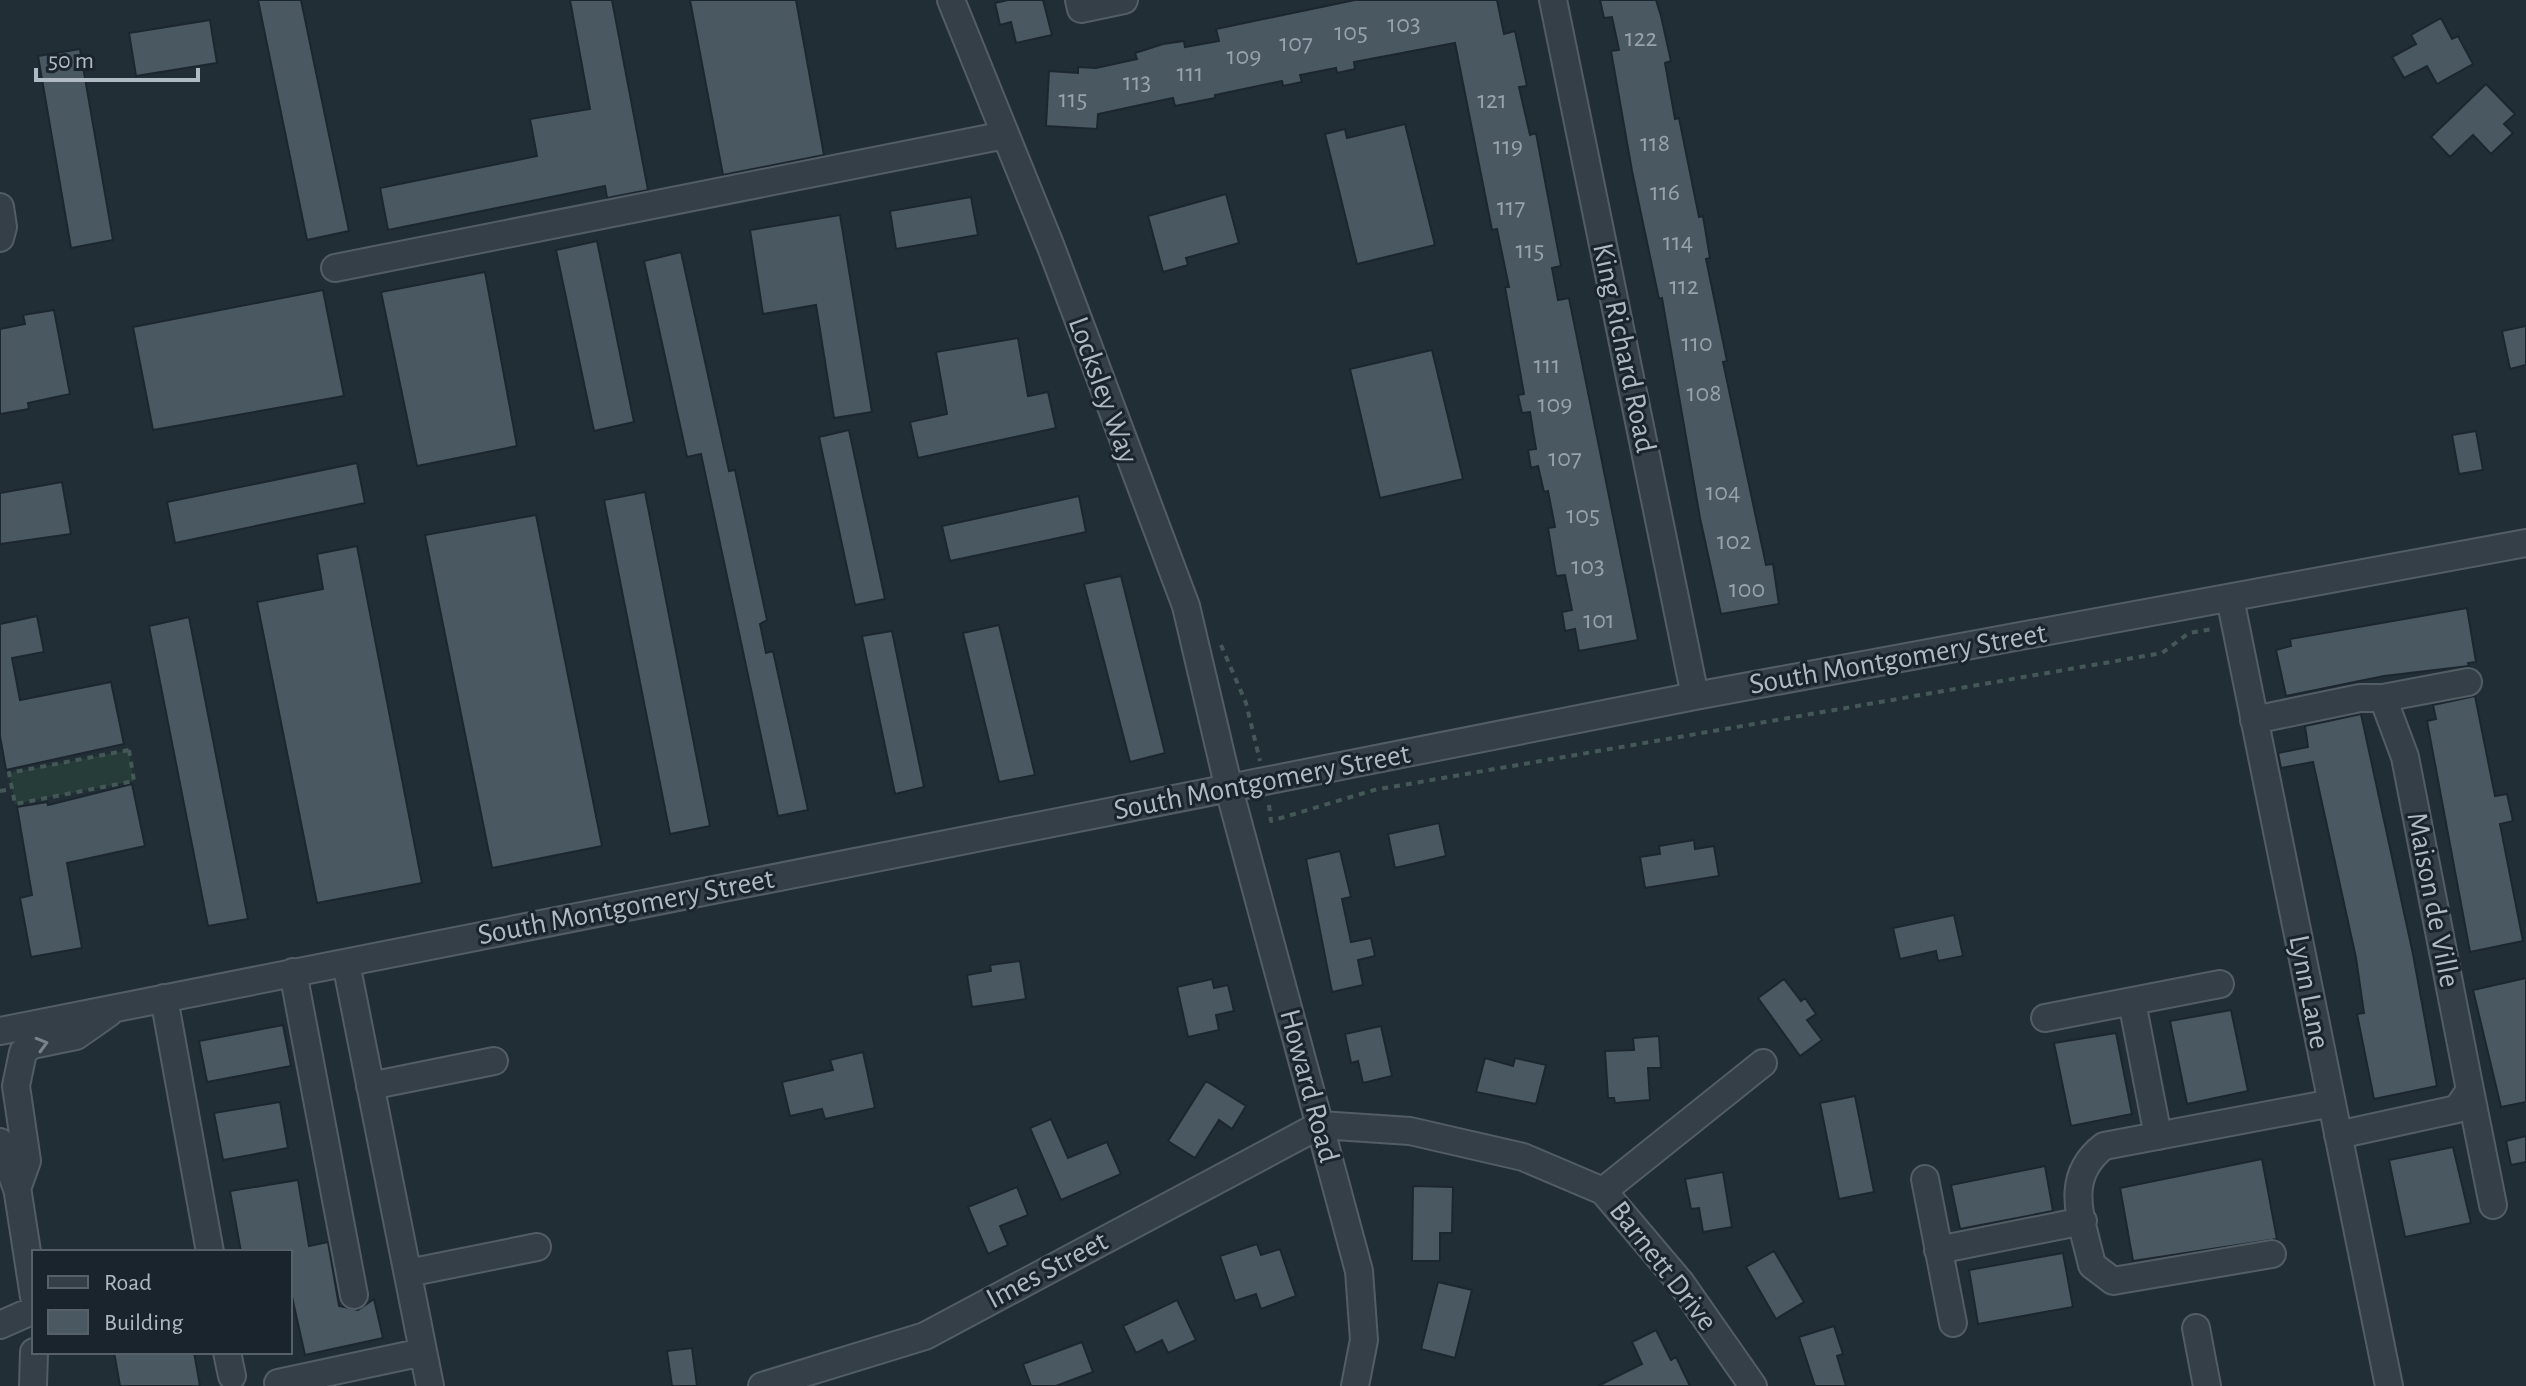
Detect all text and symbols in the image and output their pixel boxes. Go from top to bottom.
house number: 103 [1387,11,1421,37]
house number: 105 [1334,19,1368,45]
house number: 122 [1625,25,1657,51]
house number: 107 [1279,30,1313,56]
scale bar [36,32,198,82]
house number: 109 [1227,43,1261,69]
text: 50 m [48,49,94,73]
house number: 111 [1177,60,1203,86]
house number: 113 [1123,69,1151,95]
house number: 115 [1059,86,1087,112]
house number: 121 [1477,87,1507,113]
house number: 118 [1640,130,1670,156]
house number: 119 [1493,133,1523,159]
house number: 116 [1650,179,1680,205]
house number: 117 [1497,194,1526,220]
house number: 114 [1663,229,1693,255]
house number: 115 [1516,237,1544,263]
street label: King Richard Road [1587,241,1661,455]
house number: 112 [1669,273,1699,299]
street label: Locksley Way [1063,313,1143,467]
house number: 110 [1681,330,1713,356]
house number: 111 [1534,352,1560,378]
house number: 108 [1687,380,1722,406]
house number: 109 [1538,391,1572,417]
house number: 107 [1548,445,1582,471]
house number: 104 [1705,479,1741,505]
house number: 105 [1566,502,1600,528]
house number: 102 [1717,528,1751,554]
house number: 103 [1571,553,1605,579]
house number: 100 [1729,576,1765,602]
house number: 101 [1583,607,1615,633]
street label: South Montgomery Street [1747,618,2049,700]
street label: South Montgomery Street [1111,738,1413,825]
street label: Maison de Ville [2401,810,2465,990]
street label: South Montgomery Street [475,863,777,950]
street label: Lynn Lane [2283,932,2335,1052]
street label: Howard Road [1274,1006,1344,1166]
one-way arrow [35,1037,49,1053]
street label: Barnett Drive [1603,1196,1723,1336]
street label: Imes Street [982,1226,1113,1314]
legend [32,1250,292,1354]
text: Road [104,1271,152,1295]
text: Building [104,1311,183,1335]

